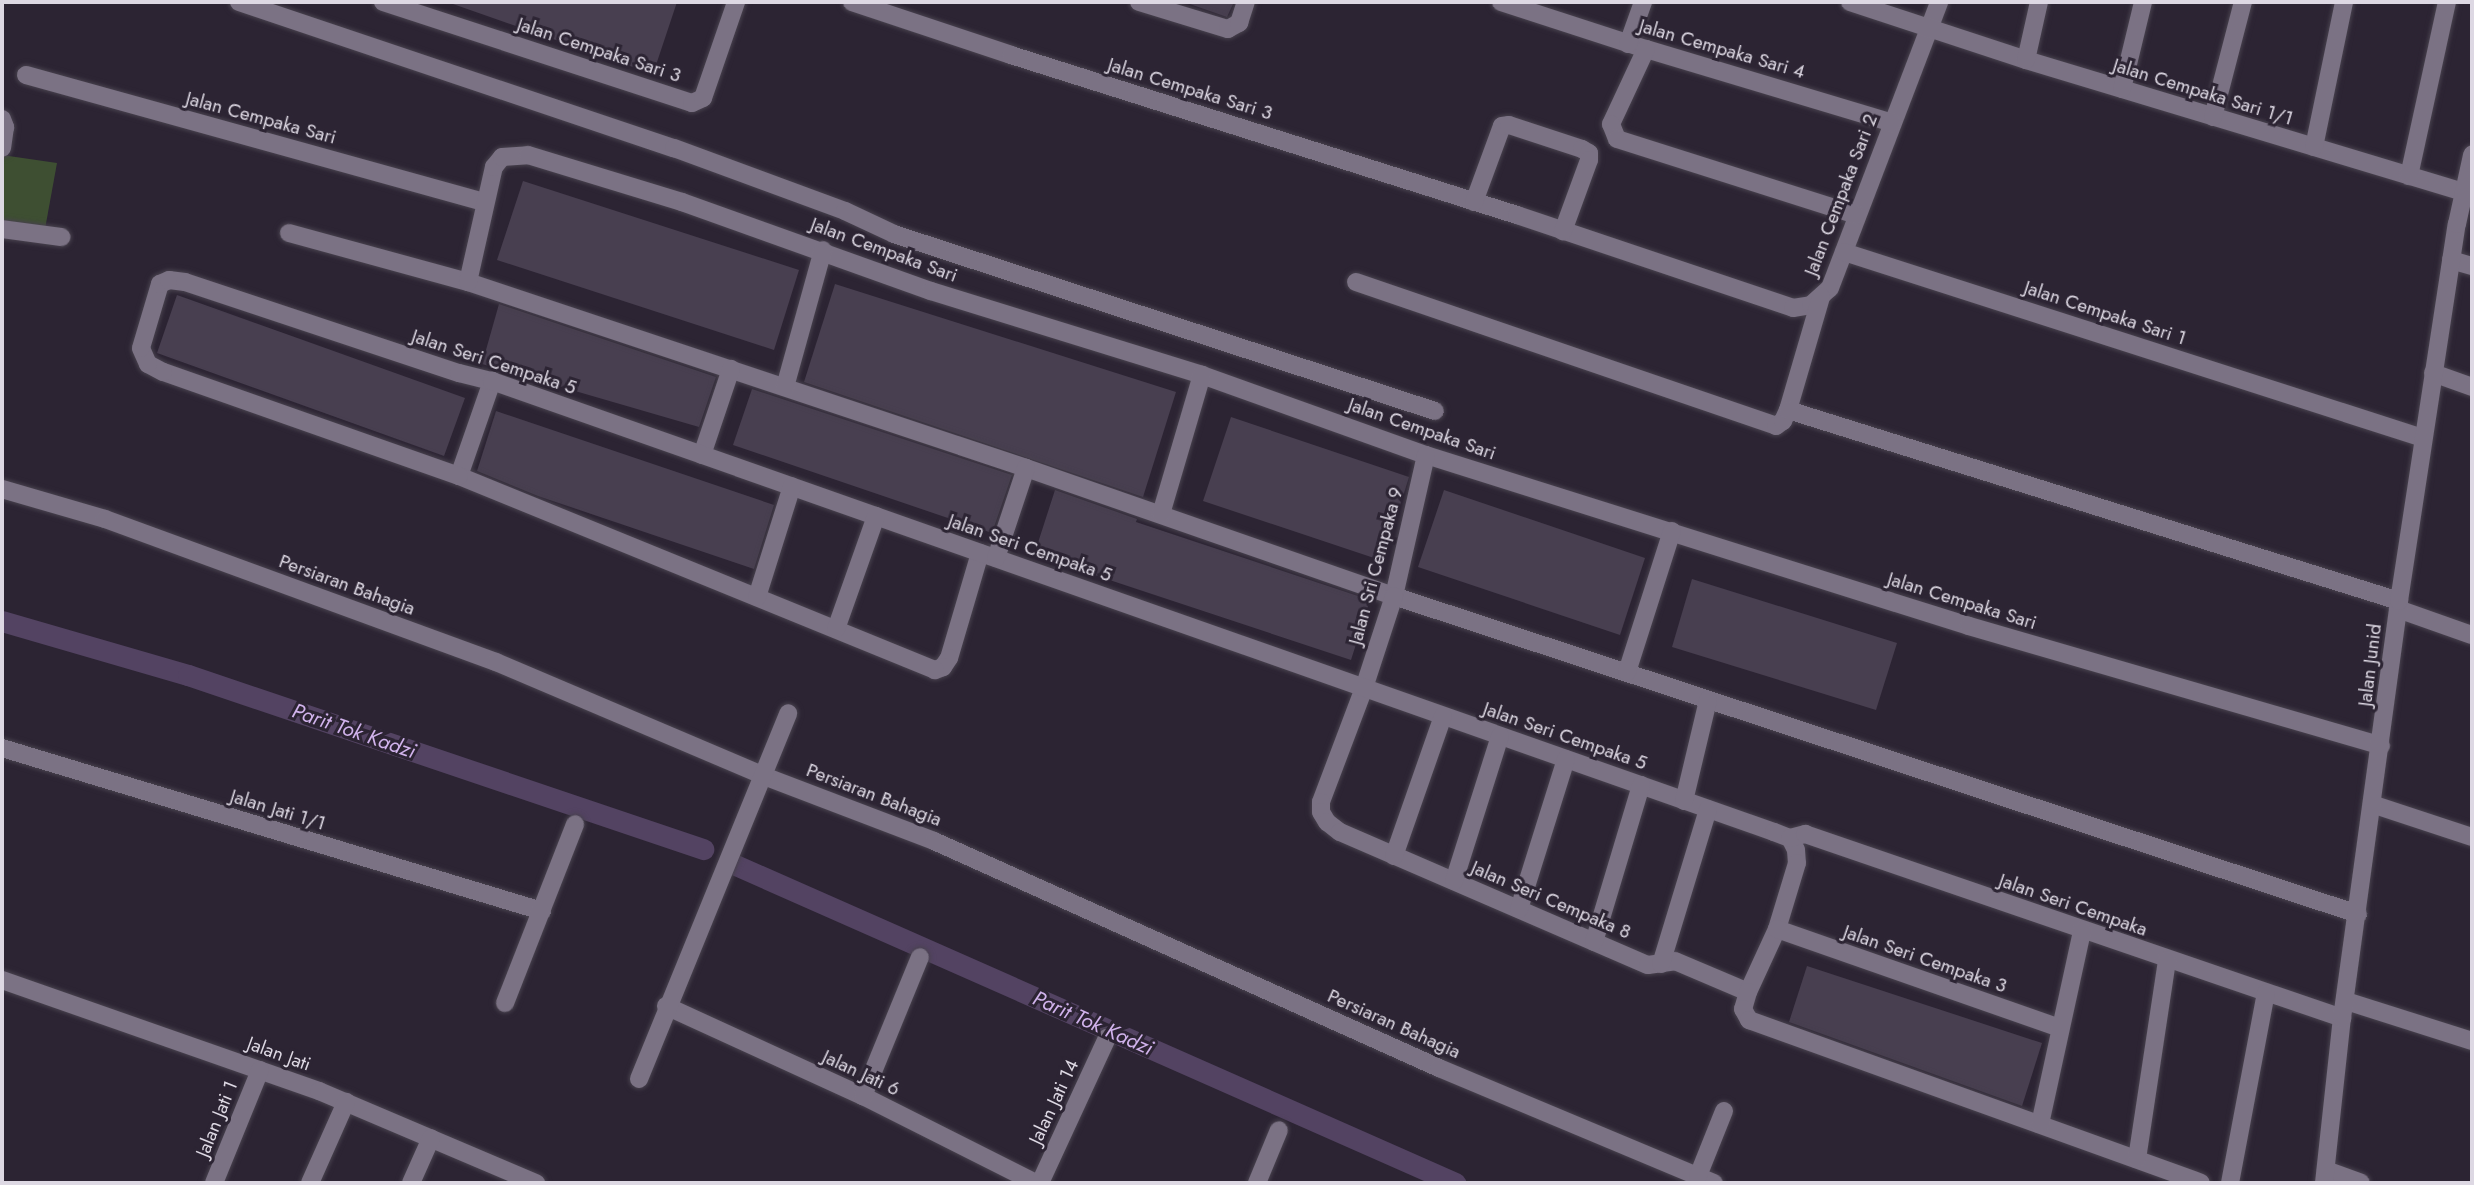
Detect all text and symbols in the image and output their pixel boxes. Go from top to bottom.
street label: Jalan Cempaka Sari 3 [514,13,684,87]
street label: Jalan Cempaka Sari 4 [1636,14,1808,84]
street label: Jalan Cempaka Sari 3 [1105,53,1275,125]
street label: Jalan Cempaka Sari 1/1 [2110,54,2296,130]
street label: Jalan Cempaka Sari [183,87,339,149]
street label: Jalan Cempaka Sari 2 [1800,111,1882,279]
street label: Jalan Cempaka Sari [807,213,961,287]
street label: Jalan Cempaka Sari 1 [2021,276,2189,350]
street label: Jalan Seri Cempaka 5 [409,325,579,399]
street label: Jalan Cempaka Sari [1345,393,1499,465]
street label: Jalan Sri Cempaka 9 [1344,485,1408,647]
street label: Jalan Seri Cempaka 5 [945,509,1115,587]
street label: Persiaran Bahagia [276,550,418,620]
street label: Jalan Cempaka Sari [1885,567,2039,635]
street label: Jalan Junid [2354,622,2386,708]
street label: Jalan Seri Cempaka 5 [1480,697,1650,775]
water label: Parit Tok Kadzi [289,698,419,764]
street label: Persiaran Bahagia [803,759,945,831]
street label: Jalan Jati 1/1 [227,785,329,835]
street label: Jalan Seri Cempaka 8 [1468,856,1634,944]
street label: Jalan Seri Cempaka [1996,869,2150,941]
street label: Jalan Seri Cempaka 3 [1840,920,2010,998]
water label: Parit Tok Kadzi [1029,985,1157,1061]
street label: Persiaran Bahagia [1324,985,1464,1063]
street label: Jalan Jati [244,1032,314,1076]
street label: Jalan Jati 6 [819,1045,903,1101]
street label: Jalan Jati 14 [1024,1056,1084,1148]
street label: Jalan Jati 1 [191,1077,243,1161]

